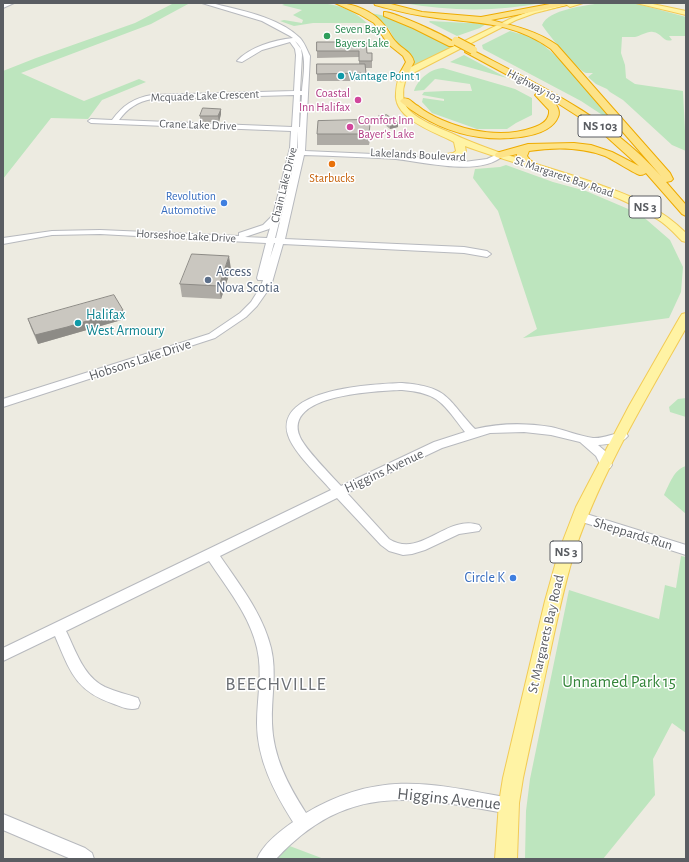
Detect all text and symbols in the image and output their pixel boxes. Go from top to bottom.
place label: Seven Bays Bayers Lake [335,22,389,50]
marker: Seven Bays Bayers Lake [322,31,332,41]
street label: Highway 103 [505,66,563,106]
place label: Vantage Point 1 [349,69,420,83]
marker: Vantage Point 1 [336,71,346,81]
place label: Coastal Inn Halifax [299,86,350,114]
street label: Mcquade Lake Crescent [150,87,260,105]
marker: Coastal Inn Halifax [353,95,363,105]
place label: Comfort Inn Bayer's Lake [358,113,414,141]
road number: NS 103 [578,115,622,137]
street label: Crane Lake Drive [159,116,237,134]
marker: Comfort Inn Bayer's Lake [345,122,355,132]
street label: Lakelands Boulevard [370,145,466,165]
street label: Chain Lake Drive [268,146,300,224]
street label: St Margarets Bay Road [513,153,615,201]
marker: Starbucks [327,159,337,169]
place label: Starbucks [309,171,355,185]
place label: Revolution Automotive [161,189,216,217]
road number: NS 3 [629,196,661,218]
marker: Revolution Automotive [219,198,229,208]
street label: Horseshoe Lake Drive [136,226,236,246]
place label: Access Nova Scotia [216,264,279,296]
marker: Access Nova Scotia [203,275,213,285]
place label: Halifax West Armoury [86,307,165,340]
marker: Halifax West Armoury [73,318,83,328]
street label: Hobsons Lake Drive [87,336,193,384]
street label: Higgins Avenue [342,445,426,497]
street label: Sheppards Run [591,514,675,554]
road number: NS 3 [550,541,582,563]
place label: Circle K [465,570,505,586]
marker: Circle K [508,573,518,583]
street label: St Margarets Bay Road [524,573,568,695]
park label: Unnamed Park 15 [562,672,676,692]
district label: BEECHVILLE [225,673,327,695]
street label: Higgins Avenue [396,783,502,815]

